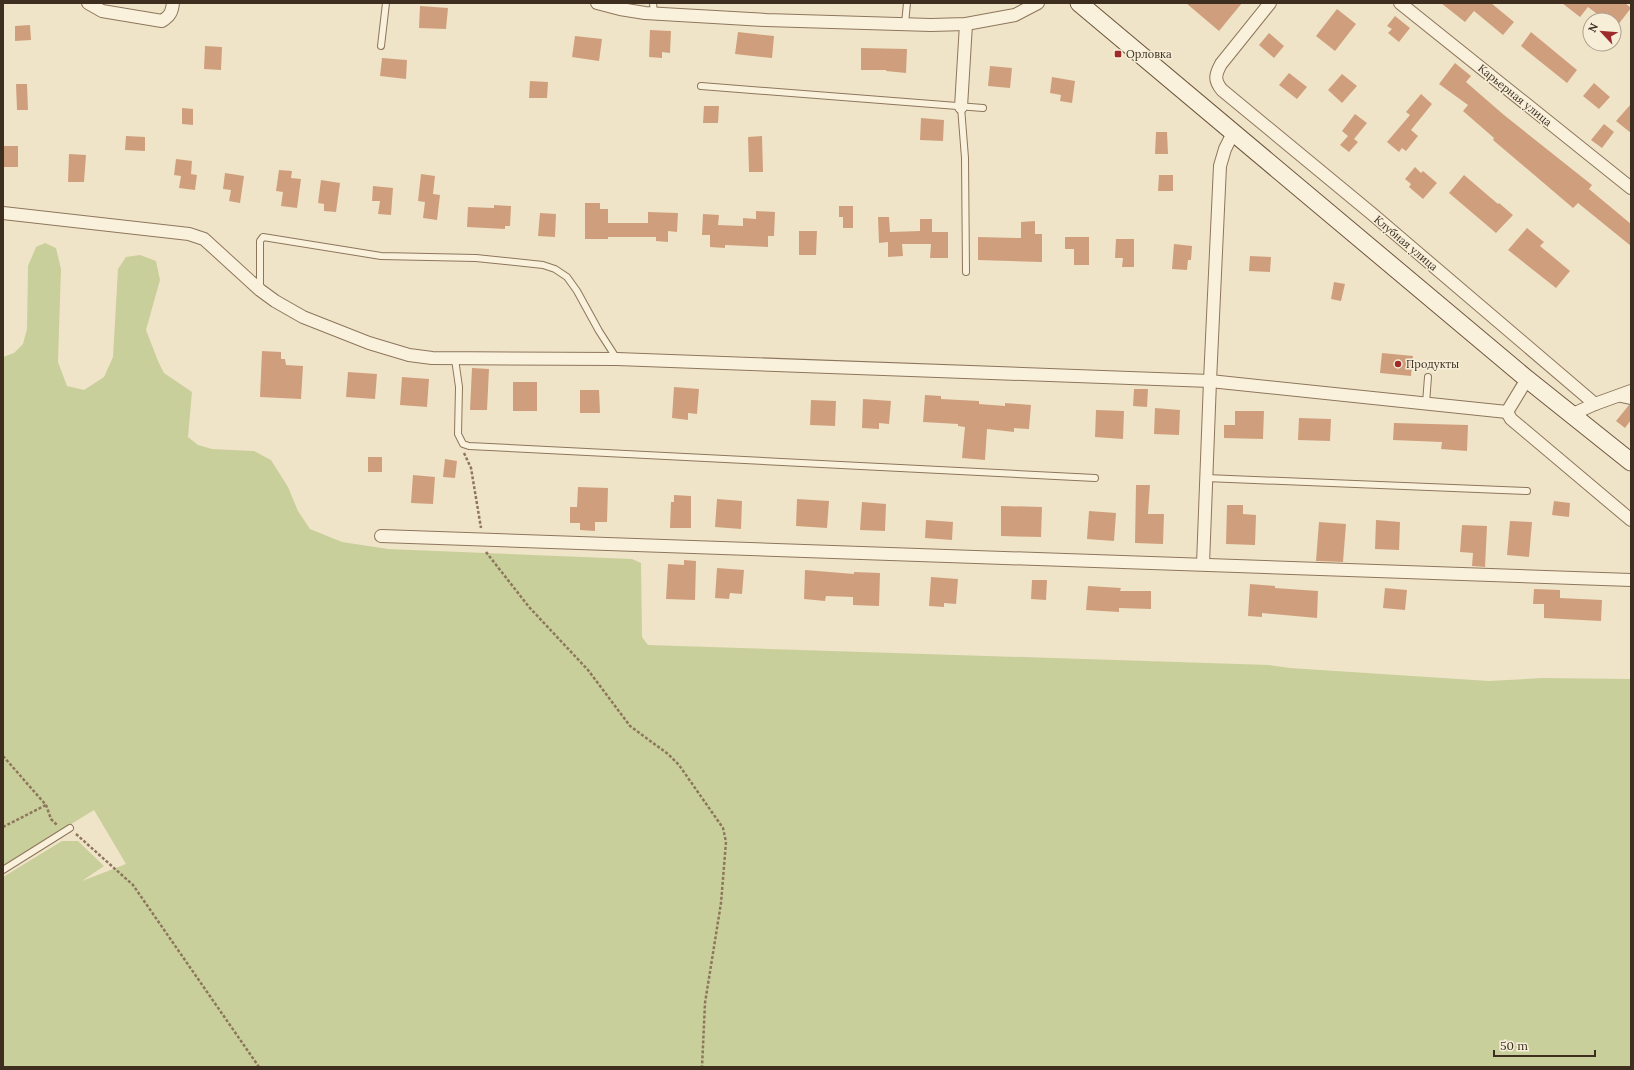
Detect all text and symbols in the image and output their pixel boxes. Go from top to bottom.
north arrow [1582,12,1622,52]
text: N [1585,20,1601,35]
place label: Орловка [1126,47,1172,61]
marker: Орловка [1113,49,1123,59]
street label: Карьерная улица [1475,61,1555,129]
street label: Клубная улица [1371,212,1441,274]
place label: Продукты [1406,357,1459,371]
marker: Продукты [1393,359,1403,369]
scale bar [1494,1032,1595,1058]
text: 50 m [1500,1038,1528,1053]

